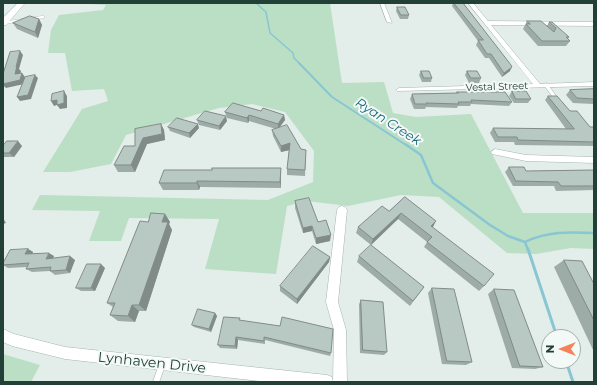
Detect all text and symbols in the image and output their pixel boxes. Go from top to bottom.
street label: Vestal Street [465,80,529,94]
water label: Ryan Creek [352,95,424,149]
north arrow [541,329,581,369]
text: N [543,345,557,353]
street label: Lynhaven Drive [97,349,207,377]

